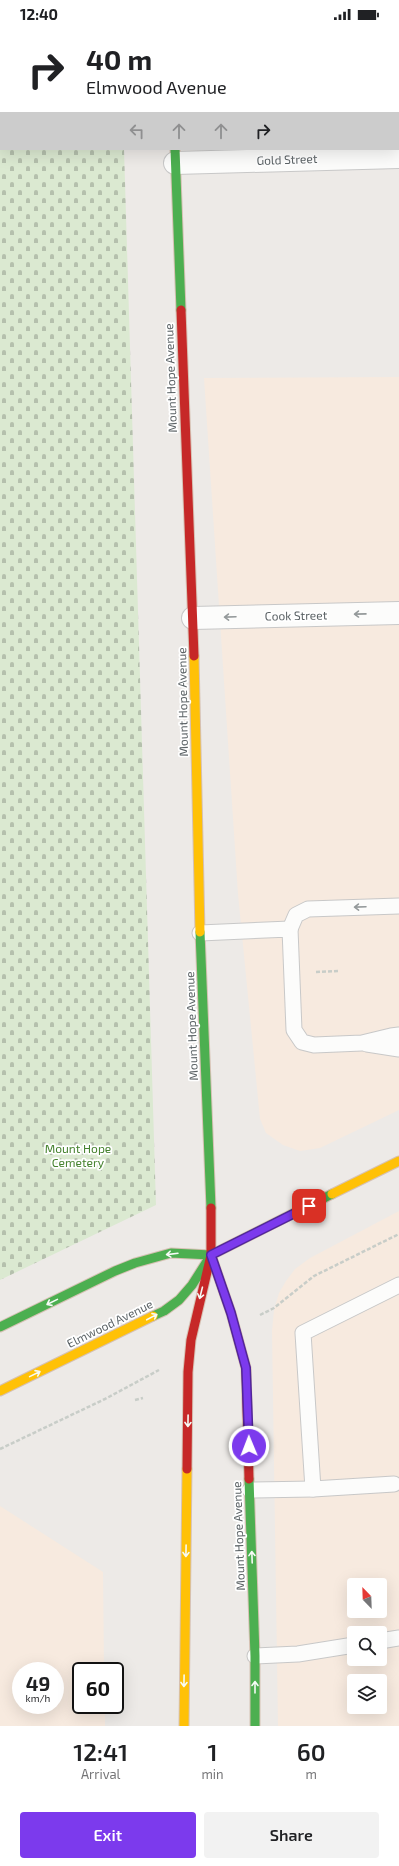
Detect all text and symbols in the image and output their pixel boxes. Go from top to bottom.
text: 12:40 [20,5,58,23]
text: 40 m [86,42,152,76]
icon: right [20,44,72,96]
text: Elmwood Avenue [86,76,227,98]
icon: left [126,120,148,142]
icon: ahead [168,120,190,142]
icon: ahead [210,120,232,142]
icon: right [252,120,274,142]
street label: Gold Street [256,151,318,167]
street label: Mount Hope Avenue [161,323,179,433]
street label: Cook Street [265,607,328,623]
one-way arrow [354,610,367,618]
one-way arrow [224,613,237,621]
street label: Mount Hope Avenue [174,647,190,757]
one-way arrow [354,904,367,911]
street label: Mount Hope Avenue [182,971,200,1081]
park label: Mount Hope Cemetery [45,1141,111,1169]
pin [292,1189,326,1223]
icon: arrive [298,1195,320,1217]
one-way arrow [166,1250,179,1258]
one-way arrow [197,1286,204,1299]
street label: Elmwood Avenue [64,1296,155,1350]
one-way arrow [46,1299,58,1306]
one-way arrow [146,1313,158,1320]
one-way arrow [29,1370,41,1377]
one-way arrow [184,1414,192,1427]
position arrow [228,1425,270,1467]
street label: Mount Hope Avenue [229,1481,247,1591]
one-way arrow [182,1544,190,1557]
one-way arrow [248,1551,256,1564]
north arrow [347,1578,387,1618]
map controls [347,1578,387,1714]
button: search [347,1626,387,1666]
speed limit sign: 60 [72,1662,124,1714]
text: 49 [26,1671,50,1695]
one-way arrow [180,1674,188,1687]
button: layers [347,1674,387,1714]
one-way arrow [251,1681,259,1694]
text: km/h [26,1692,50,1704]
text: 12:41 [73,1737,128,1766]
text: 1 [207,1737,218,1766]
text: 60 [297,1737,326,1766]
text: Arrival [81,1766,120,1782]
text: min [201,1766,224,1782]
text: m [306,1766,317,1782]
button: Exit [20,1812,196,1858]
button: Share [204,1812,379,1858]

